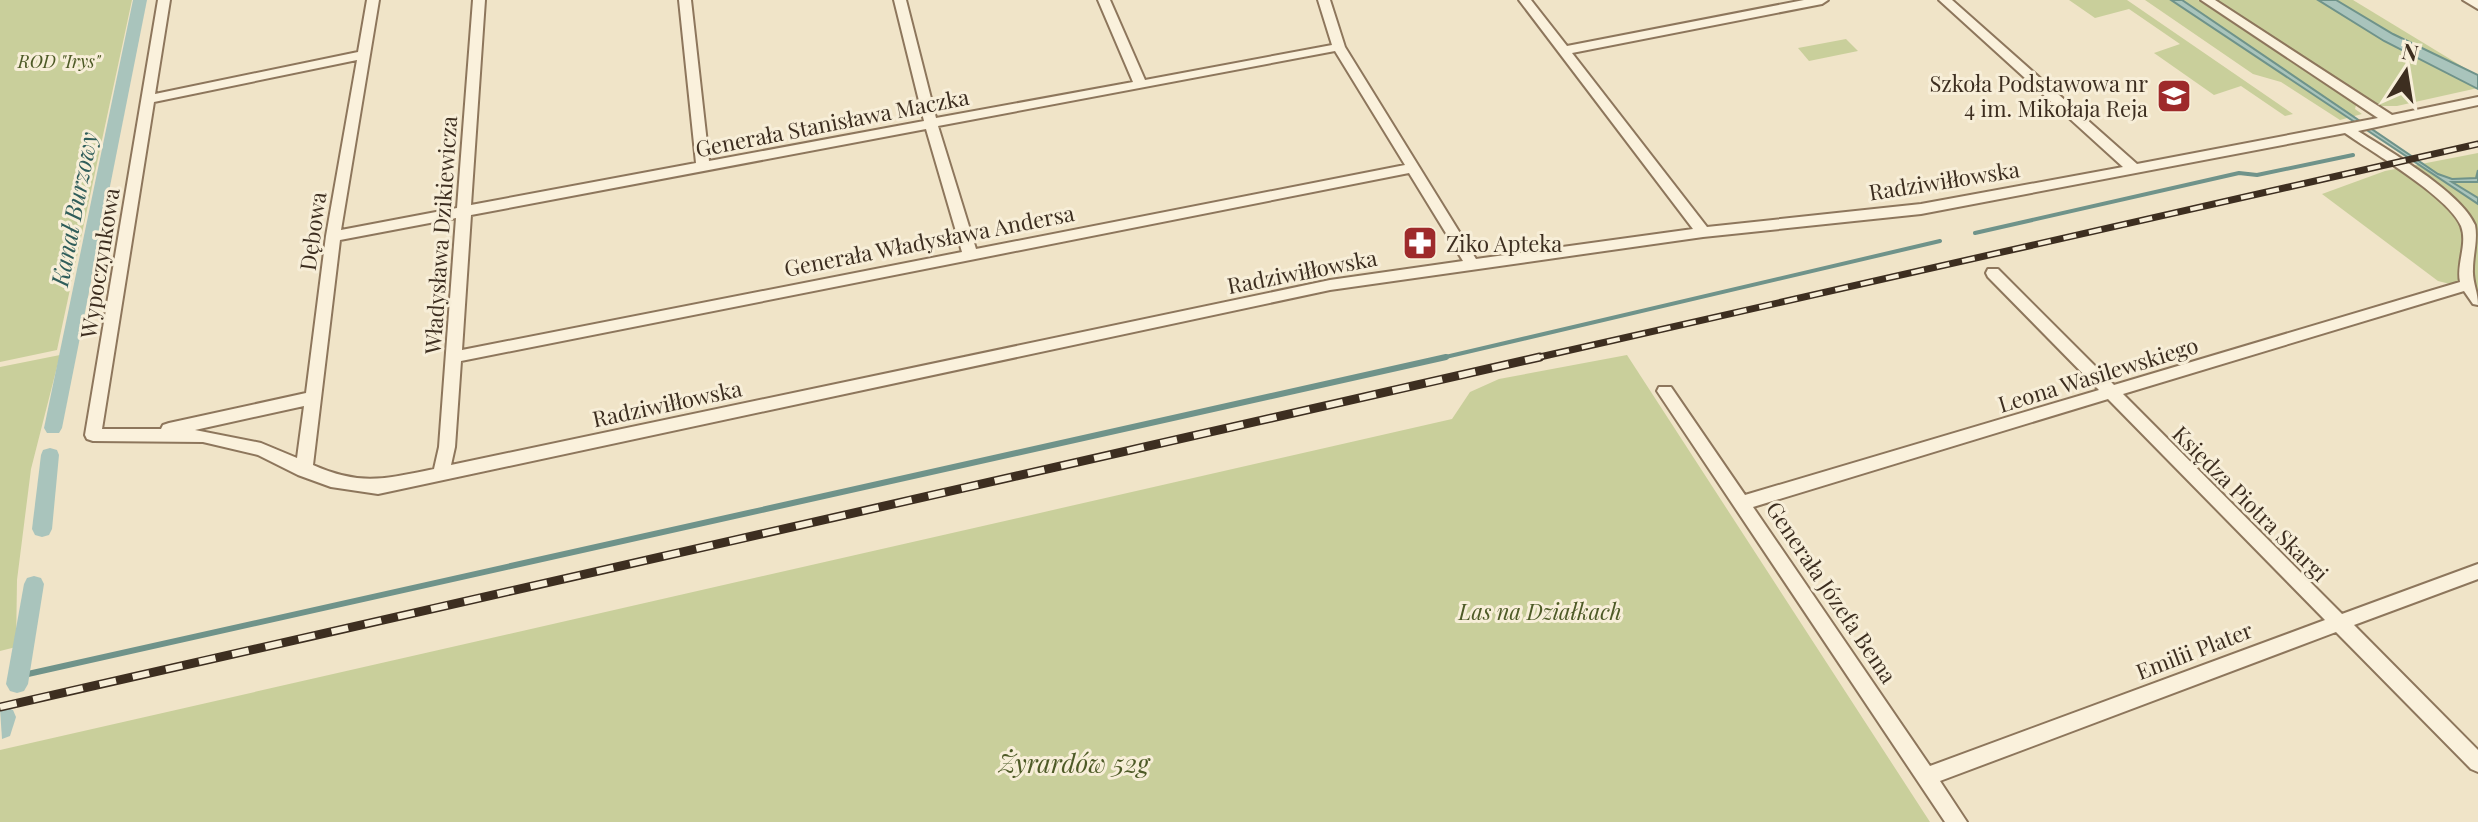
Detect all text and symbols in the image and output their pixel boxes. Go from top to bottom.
north arrow [2366,32,2446,112]
text: N [2399,35,2421,68]
park label: ROD "Irys" [17,49,102,73]
place label: Szkoła Podstawowa nr 4 im. Mikołaja Reja [1929,68,2148,123]
school or university icon: Szkoła Podstawowa nr 4 im. Mikołaja Reja [2155,77,2193,115]
street label: Generała Stanisława Maczka [693,81,971,163]
street label: Władysława Dzikiewicza [417,115,463,356]
water label: Kanał Burzowy [42,129,104,290]
street label: Radziwiłłowska [1867,153,2021,207]
street label: Wypoczynkowa [72,186,126,341]
street label: Dębowa [292,190,332,272]
street label: Generała Władysława Andersa [781,197,1077,283]
pharmacy icon: Ziko Apteka [1401,224,1439,262]
place label: Ziko Apteka [1446,228,1562,258]
street label: Radziwiłłowska [1225,242,1380,300]
street label: Leona Wasilewskiego [1994,329,2202,419]
street label: Radziwiłłowska [590,373,745,433]
street label: Księdza Piotra Skargi [2167,419,2335,587]
street label: Generała Józefa Bema [1760,495,1904,689]
park label: Las na Działkach [1458,596,1621,626]
street label: Emilii Plater [2131,614,2257,686]
park label: Żyrardów 52g [997,745,1152,780]

